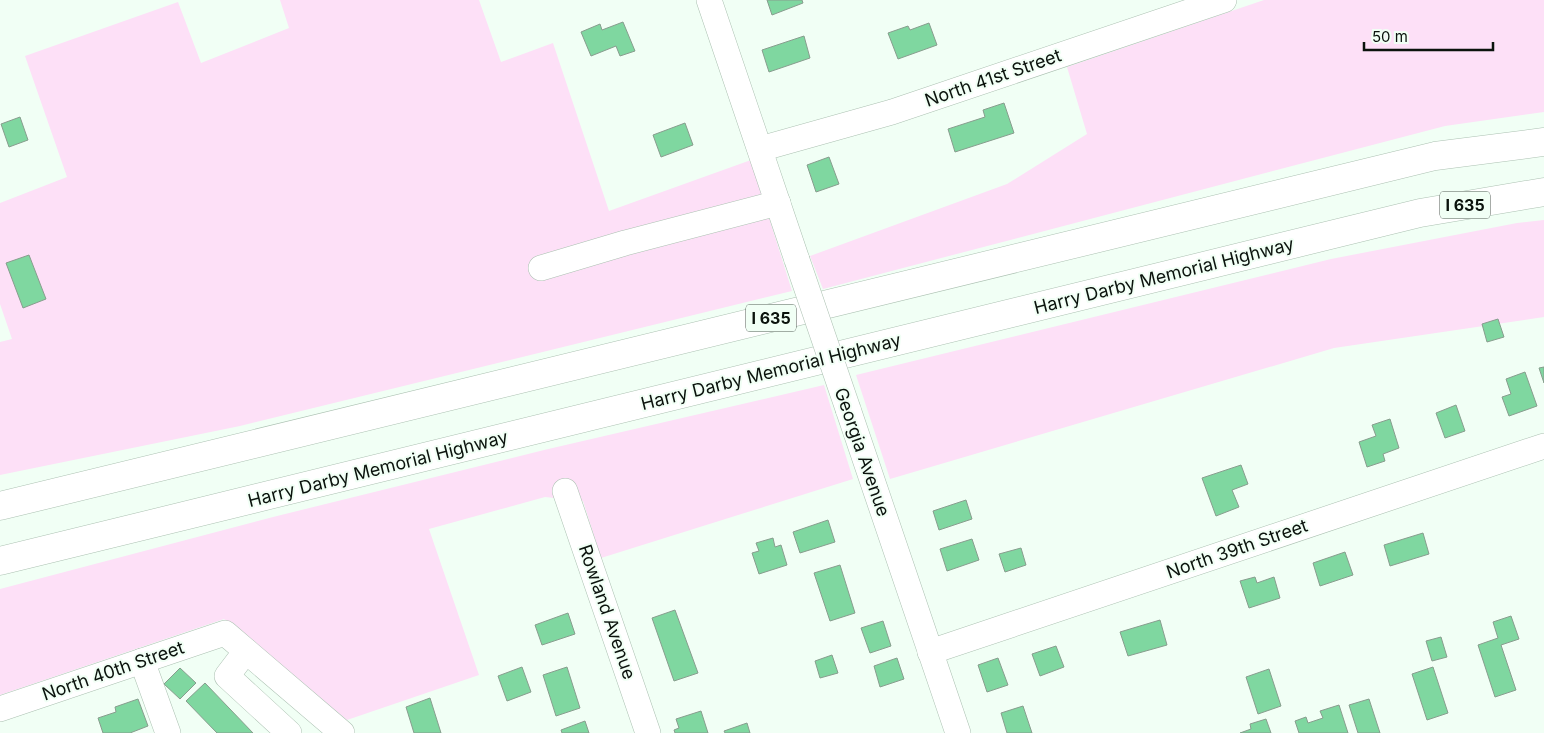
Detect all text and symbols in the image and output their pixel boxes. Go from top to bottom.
scale bar [1364,20,1493,52]
text: 50 m [1372,27,1408,46]
street label: North 41st Street [922,44,1064,111]
road number: I 635 [1440,192,1490,218]
street label: Harry Darby Memorial Highway [1032,233,1296,318]
road number: I 635 [746,304,796,332]
street label: Harry Darby Memorial Highway [639,329,903,414]
street label: Georgia Avenue [831,385,894,519]
street label: Harry Darby Memorial Highway [246,426,510,511]
street label: North 39th Street [1163,514,1310,583]
street label: Rowland Avenue [575,542,640,682]
street label: North 40th Street [39,636,187,705]

